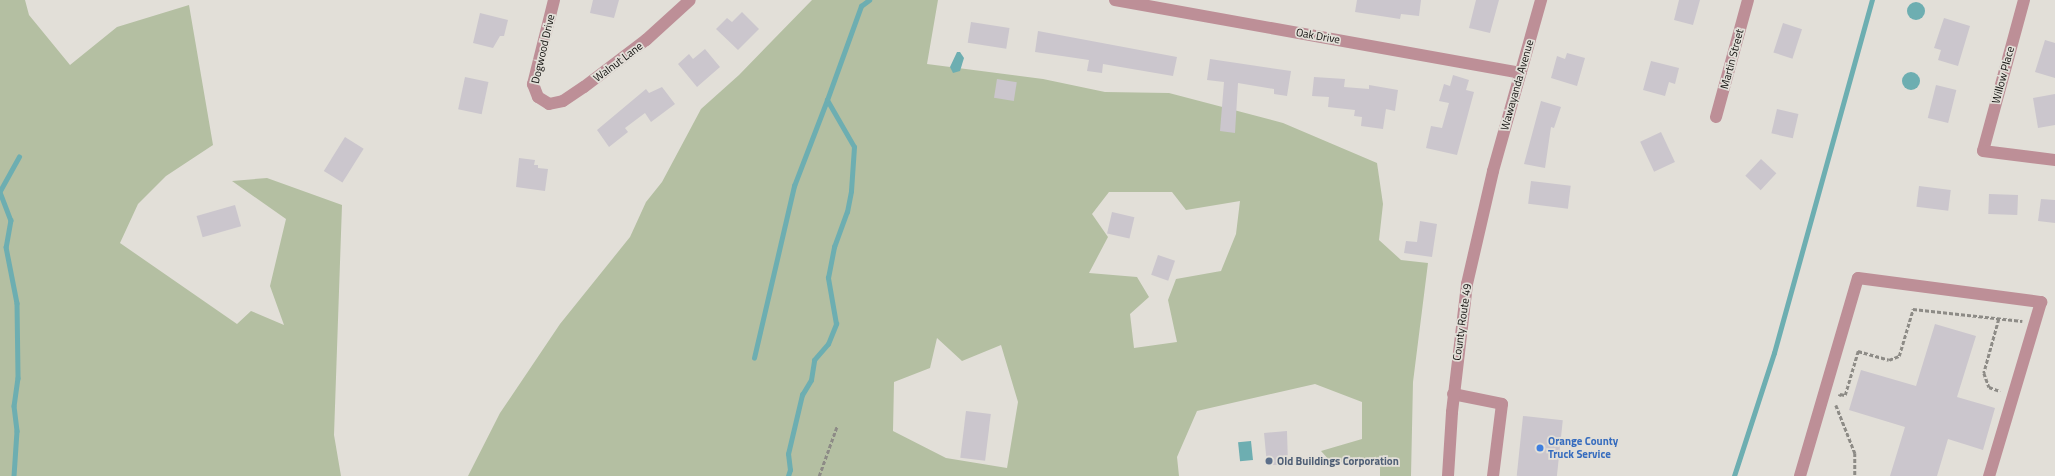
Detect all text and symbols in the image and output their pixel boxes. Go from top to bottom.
street label: Dogwood Drive [529,13,557,85]
street label: Oak Drive [1295,26,1341,46]
street label: Martin Street [1718,28,1746,90]
street label: Wawayanda Avenue [1498,38,1536,132]
street label: Walnut Lane [591,39,645,85]
street label: Willow Place [1989,45,2017,105]
street label: County Route 49 [1450,283,1474,361]
place label: Orange County Truck Service [1548,435,1618,461]
marker: Orange County Truck Service [1535,443,1545,453]
place label: Old Buildings Corporation [1277,454,1399,468]
marker: Old Buildings Corporation [1264,456,1274,466]

